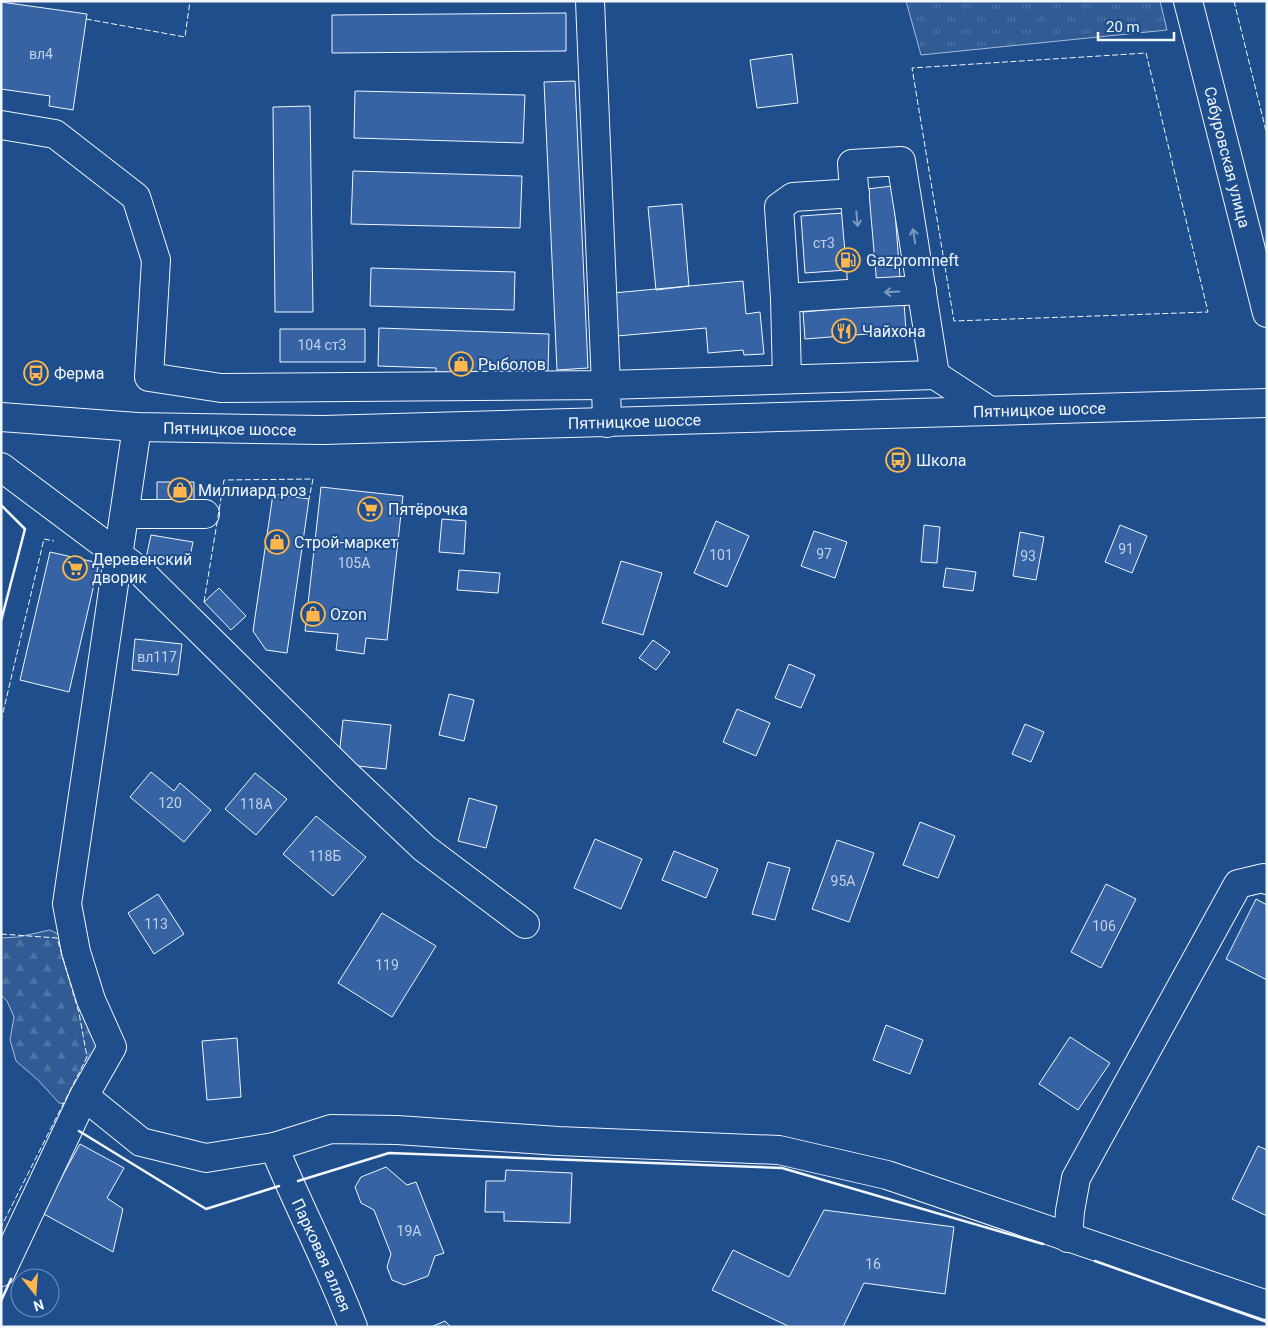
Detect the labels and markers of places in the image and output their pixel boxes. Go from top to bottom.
fuel station icon: Gazpromneft [835,247,861,273]
place label: Gazpromneft [866,251,959,270]
restaurant icon: Чайхона [831,318,857,344]
place label: Чайхона [862,322,926,341]
shop icon: Рыболов [448,351,474,377]
place label: Рыболов [478,355,546,374]
bus stop icon: Ферма [23,360,49,386]
place label: Ферма [54,364,104,383]
bus stop icon: Школа [885,447,911,473]
place label: Школа [916,451,967,470]
shop icon: Миллиард роз [167,477,193,503]
place label: Миллиард роз [198,481,306,500]
supermarket icon: Пятёрочка [357,496,383,522]
place label: Пятёрочка [388,500,468,519]
shop icon: Строй-маркет [264,529,290,555]
place label: Строй-маркет [294,533,398,552]
place label: Деревенский дворик [92,550,192,587]
supermarket icon: Деревенский дворик [62,555,88,581]
shop icon: Ozon [300,601,326,627]
place label: Ozon [330,605,367,624]

